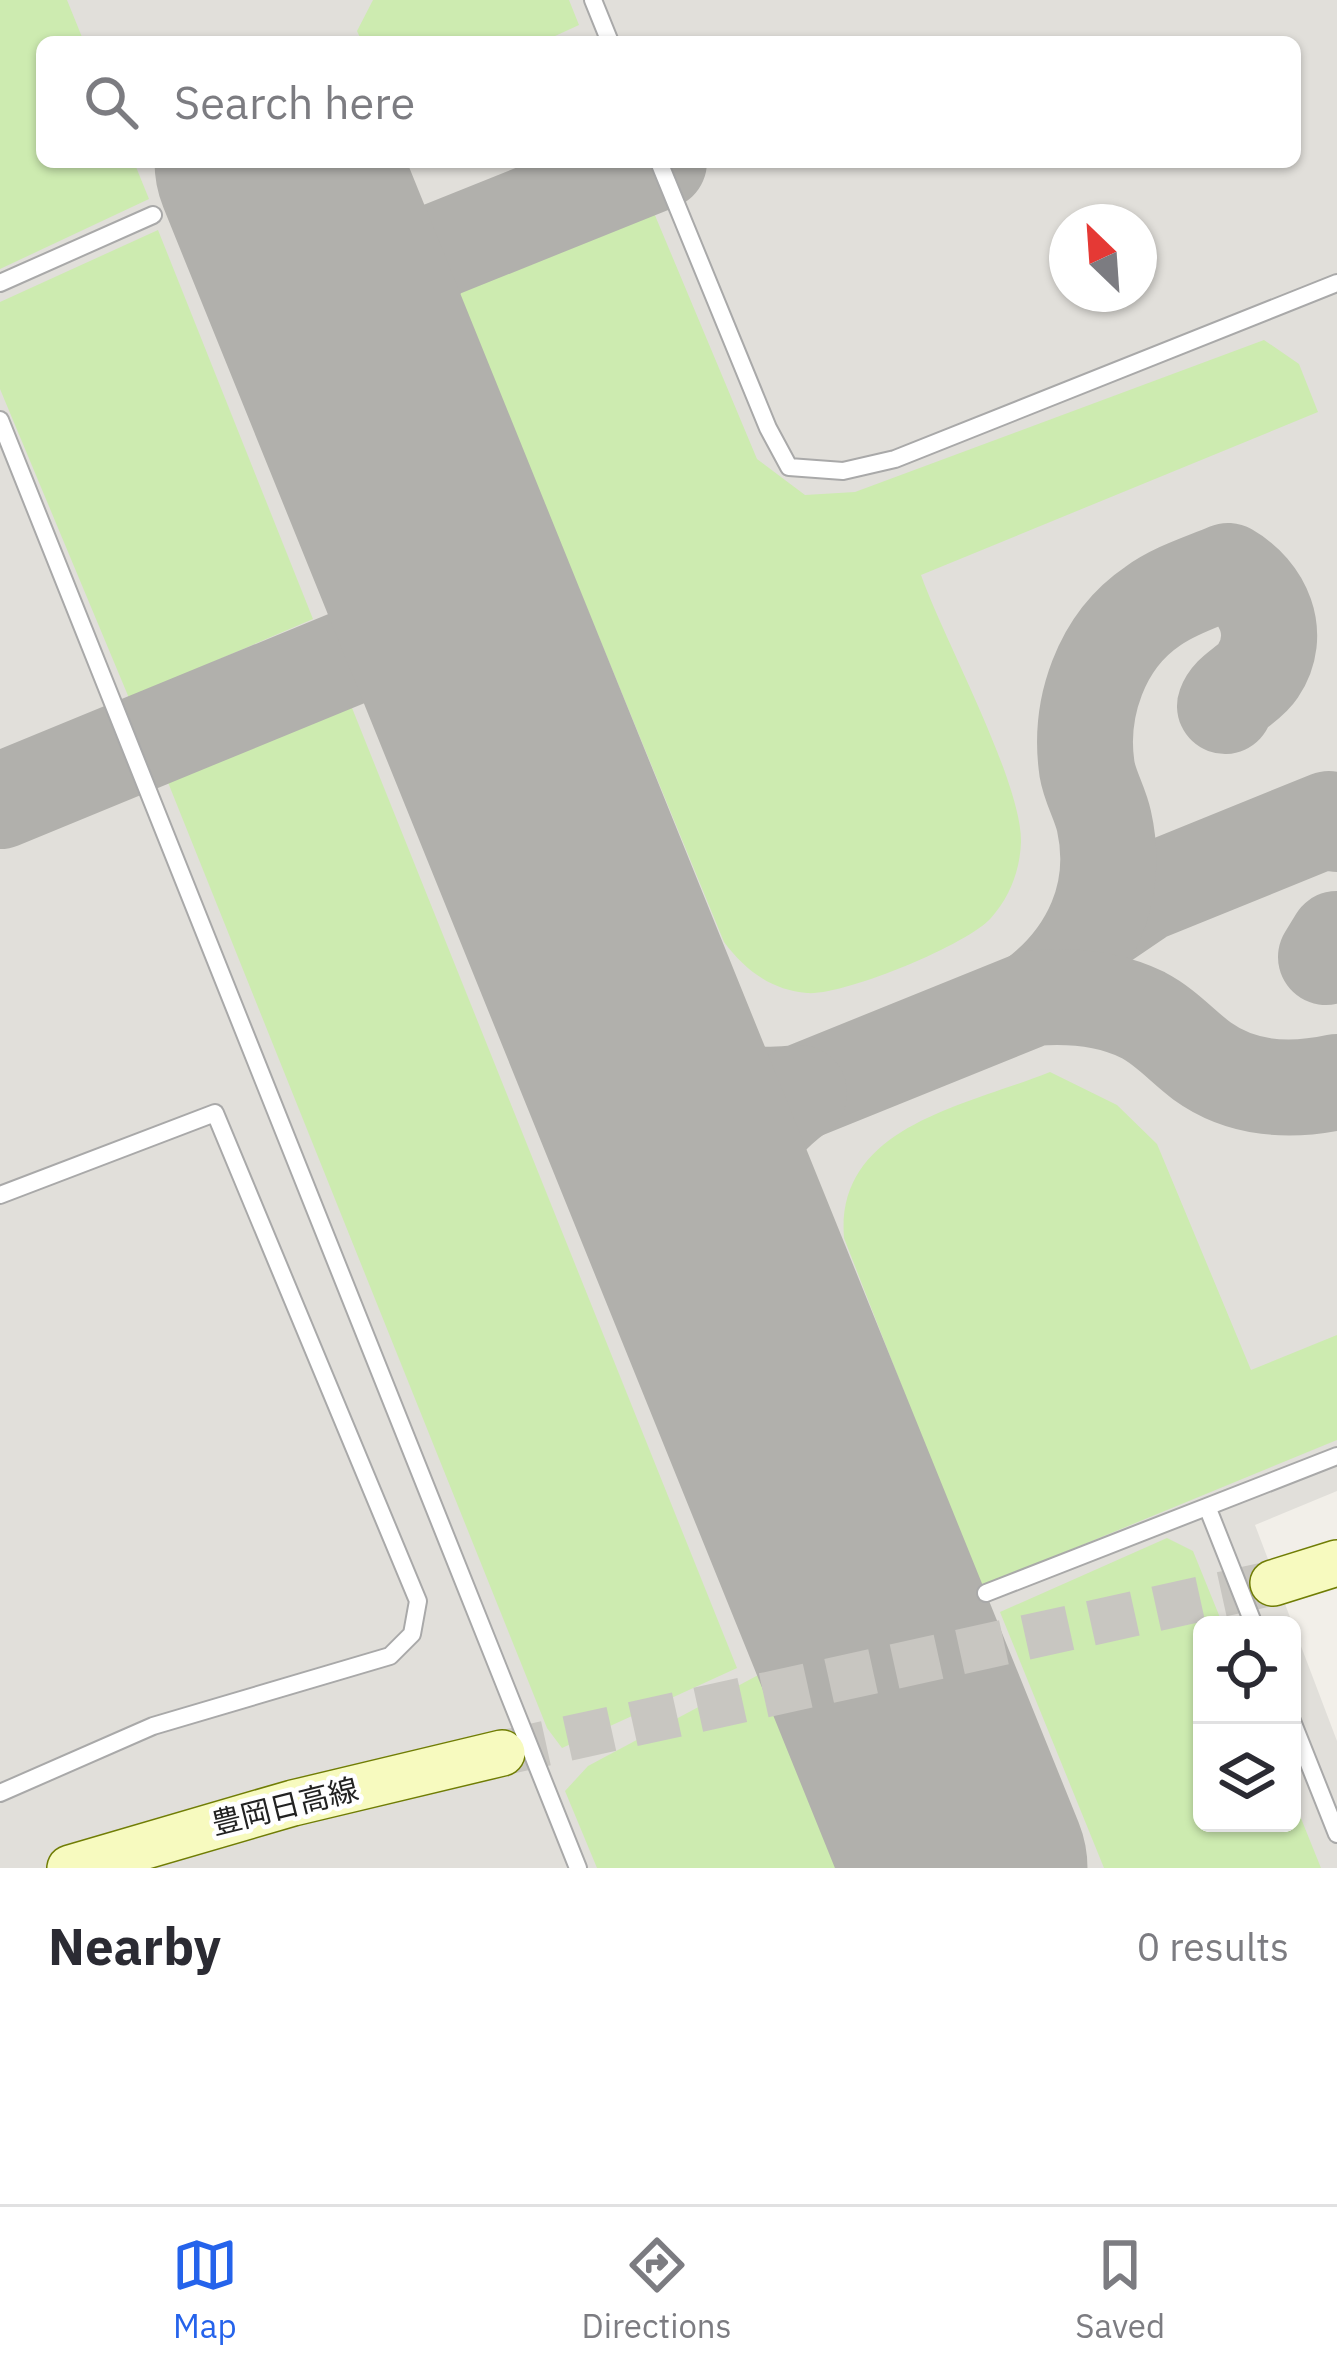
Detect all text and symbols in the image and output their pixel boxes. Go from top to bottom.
search box [36,36,1301,168]
icon: search [78,69,144,135]
text: Search here [174,73,415,131]
north arrow [1049,204,1157,312]
map controls [1193,1616,1301,1832]
button: locate [1193,1616,1301,1724]
button: layers [1193,1724,1301,1832]
street label: 豊岡日高線 [207,1768,362,1843]
text: Nearby [48,1913,221,1979]
text: 0 results [1137,1921,1289,1972]
tab: Map [172,2232,238,2347]
tab: Directions [582,2232,732,2347]
tab: Saved [1075,2232,1165,2347]

